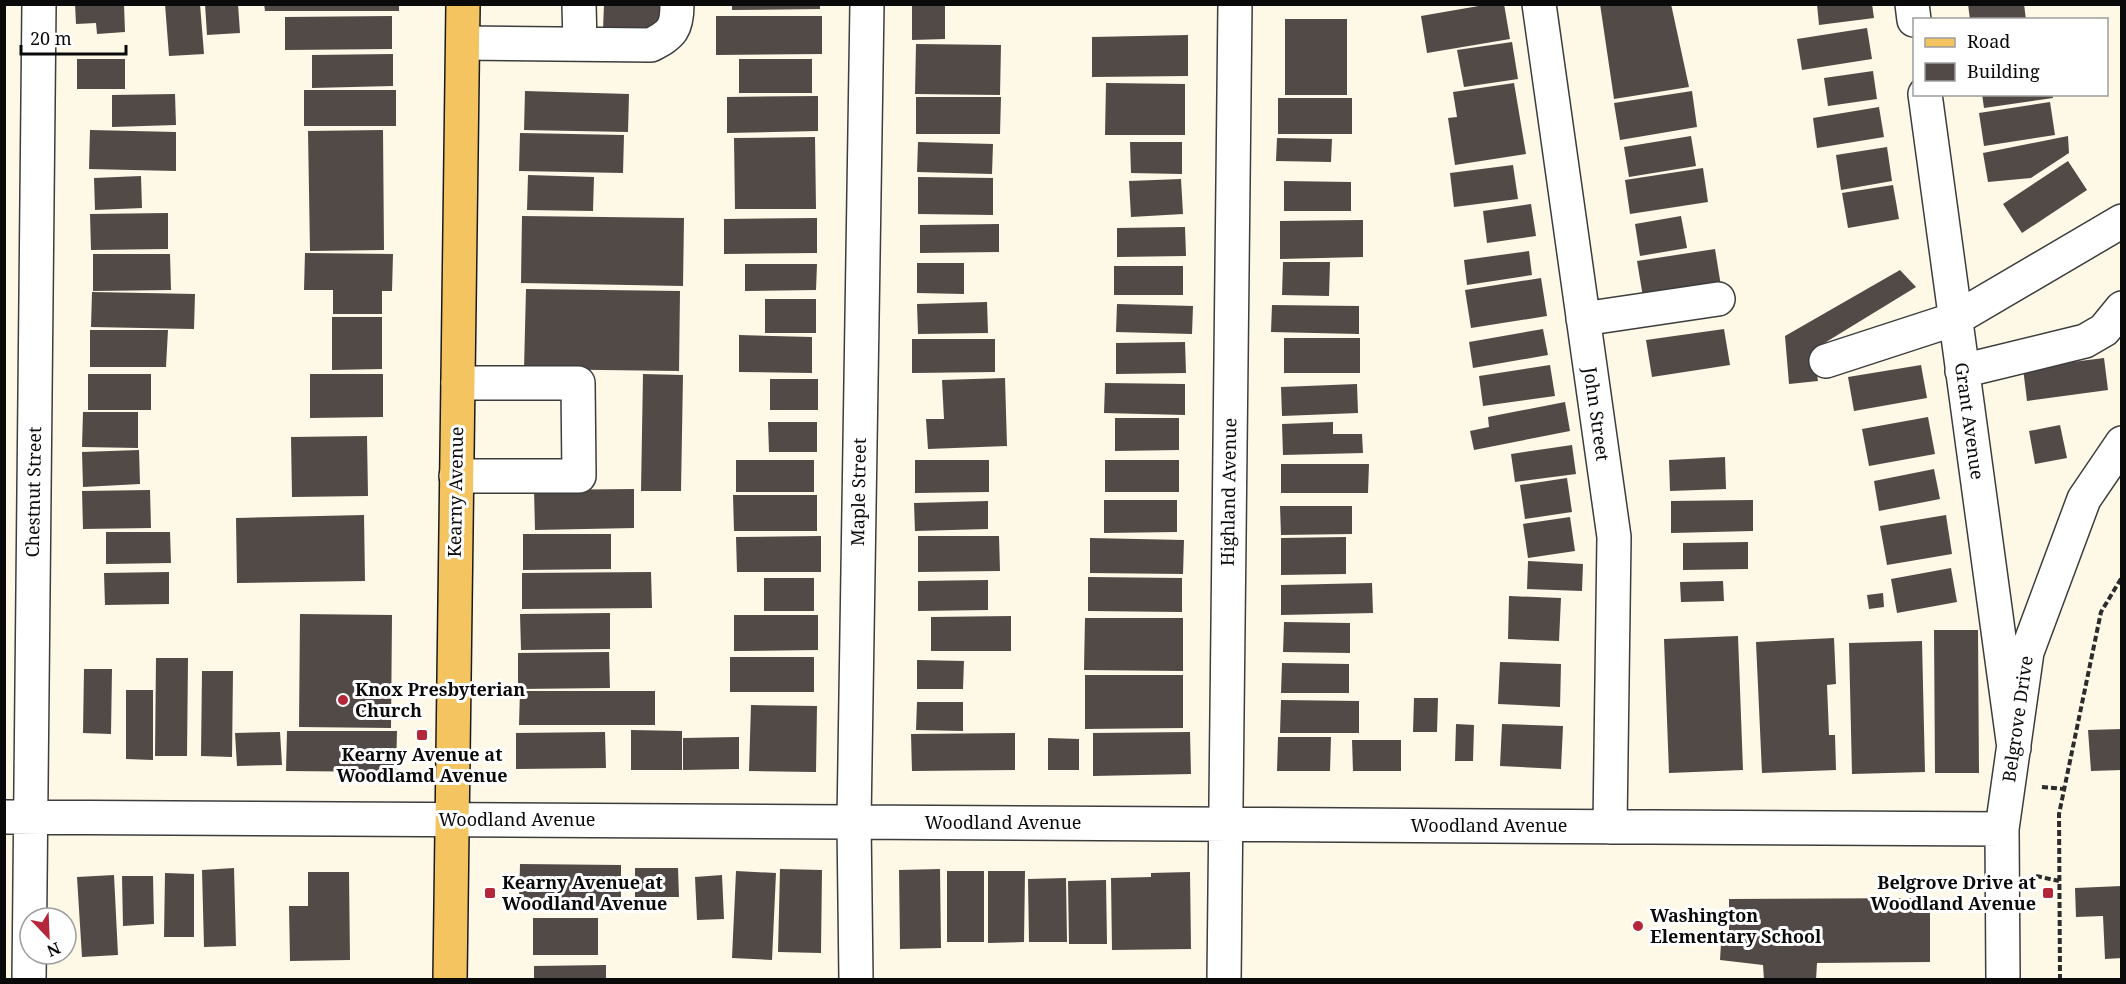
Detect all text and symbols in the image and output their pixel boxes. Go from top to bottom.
scale bar [21,18,126,56]
legend [1913,18,2108,96]
text: 20 m [30,26,72,50]
text: Road [1967,29,2010,53]
text: Building [1967,59,2040,83]
street label: Grant Avenue [1950,361,1990,481]
street label: John Street [1578,364,1615,462]
street label: Highland Avenue [1215,418,1241,566]
street label: Chestnut Street [20,426,46,558]
street label: Kearny Avenue [442,426,468,558]
street label: Maple Street [845,438,871,546]
street label: Belgrove Drive [1996,654,2038,784]
place label: Knox Presbyterian Church [355,677,525,722]
marker: Knox Presbyterian Church [336,693,350,707]
marker: Kearny Avenue at Woodlamd Avenue [415,728,429,742]
place label: Kearny Avenue at Woodlamd Avenue [336,742,508,787]
street label: Woodland Avenue [439,807,595,831]
street label: Woodland Avenue [925,810,1081,834]
street label: Woodland Avenue [1411,813,1567,837]
place label: Kearny Avenue at Woodland Avenue [502,870,667,915]
place label: Belgrove Drive at Woodland Avenue [1871,870,2036,915]
marker: Kearny Avenue at Woodland Avenue [483,886,497,900]
marker: Belgrove Drive at Woodland Avenue [2041,886,2055,900]
place label: Washington Elementary School [1650,903,1822,948]
north arrow [18,906,78,966]
marker: Washington Elementary School [1631,919,1645,933]
text: N [43,937,64,963]

